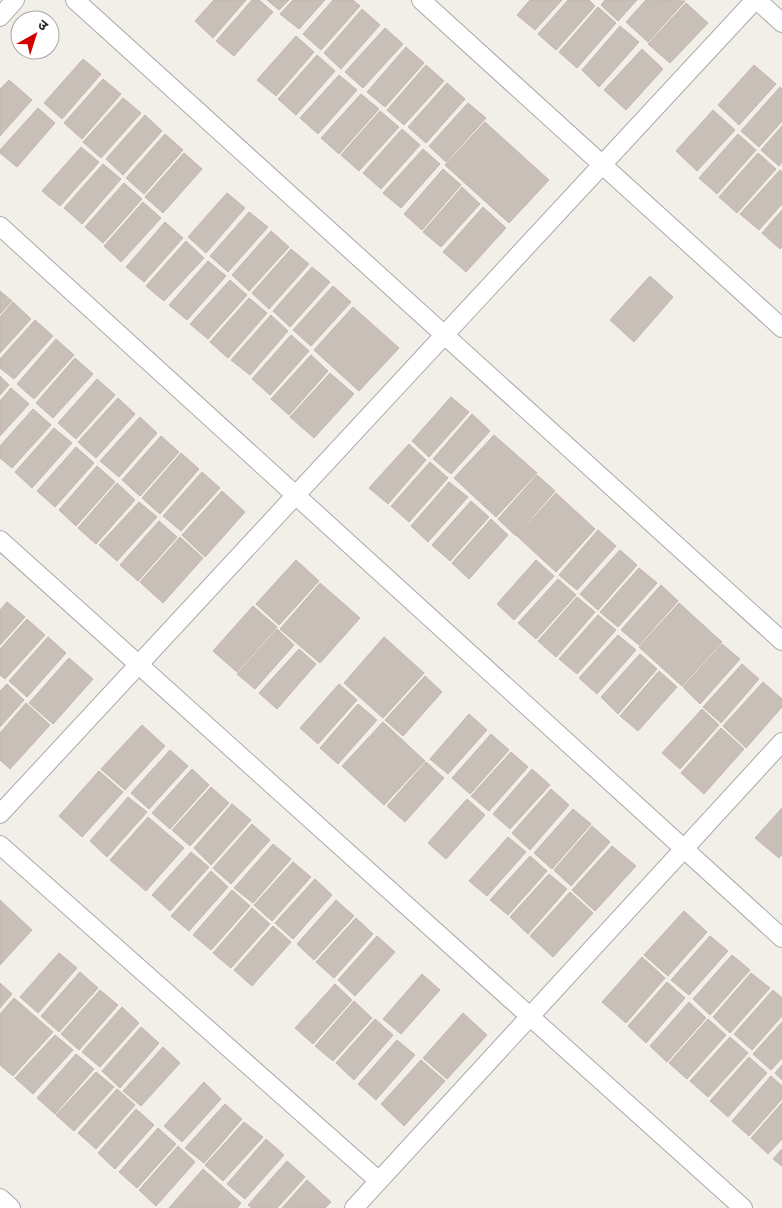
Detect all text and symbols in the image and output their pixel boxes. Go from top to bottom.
north arrow [10,10,60,60]
text: उ [33,15,53,37]

